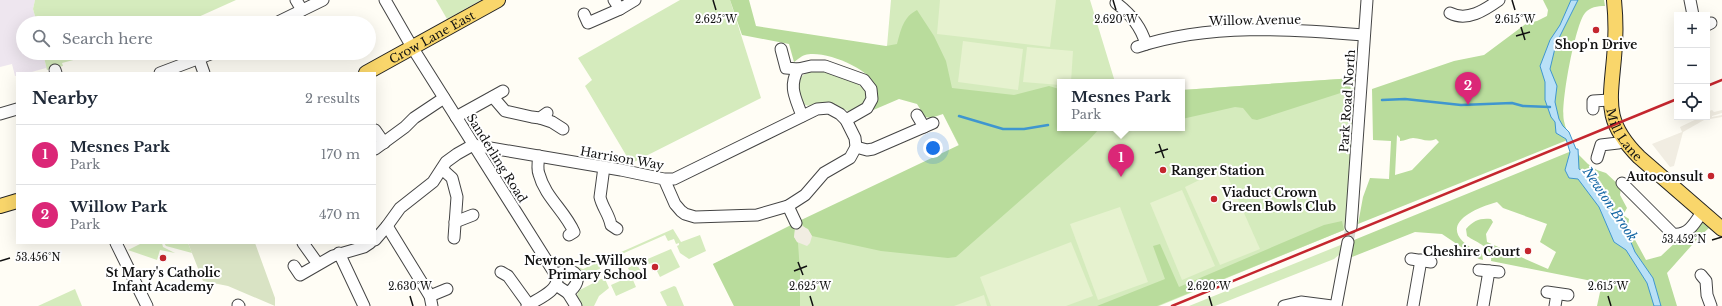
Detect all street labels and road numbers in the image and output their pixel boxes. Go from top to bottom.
street label: Crow Lane East [386,7,477,66]
street label: Willow Avenue [1208,12,1301,28]
street label: Park Road North [1336,49,1358,153]
street label: Mill Lane [1604,107,1646,164]
street label: Sanderling Road [464,111,530,205]
street label: Harrison Way [579,143,665,173]

